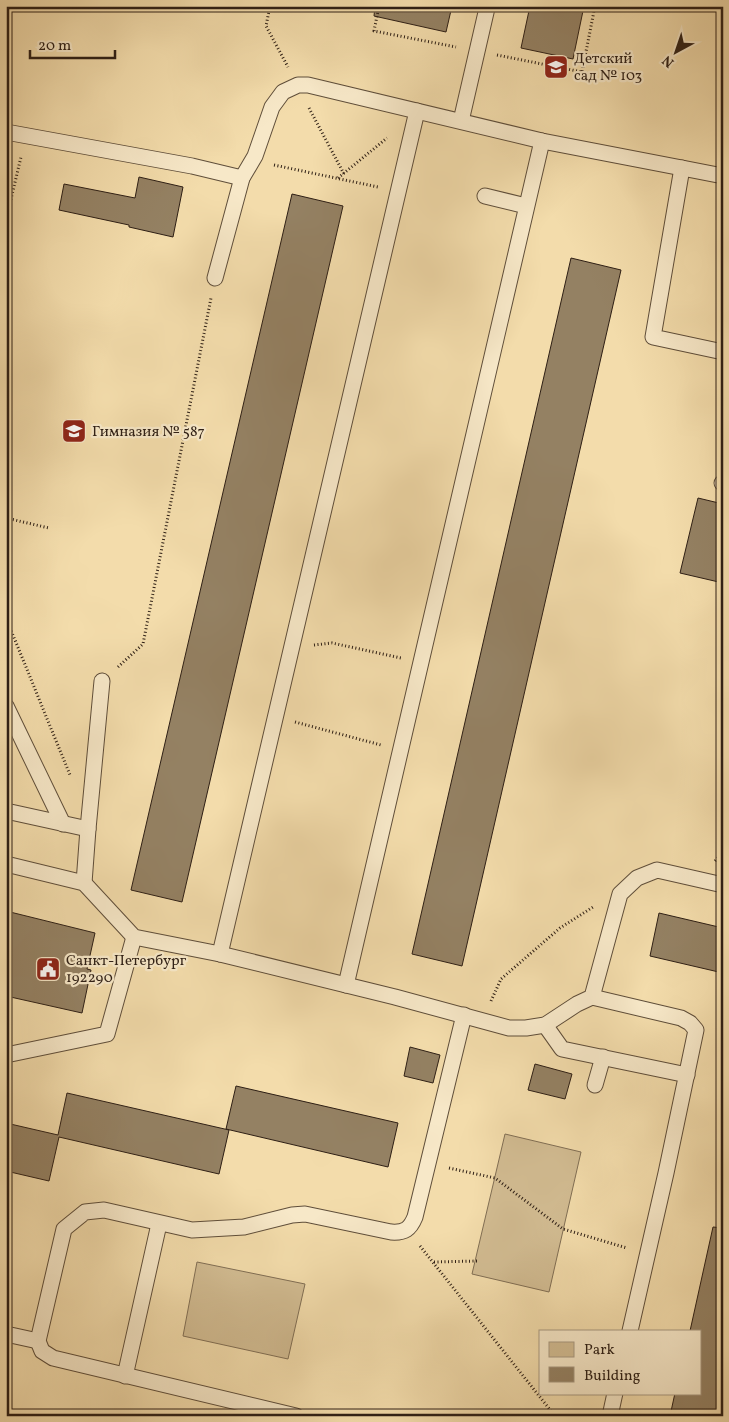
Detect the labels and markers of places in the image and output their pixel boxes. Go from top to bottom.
place label: Детский сад № 103 [574,49,642,87]
school or university icon: Детский сад № 103 [543,54,569,80]
school or university icon: Гимназия № 587 [61,418,87,444]
place label: Гимназия № 587 [92,422,205,443]
place label: Санкт-Петербург 192290 [66,951,187,989]
public building icon: Санкт-Петербург 192290 [35,956,61,982]

